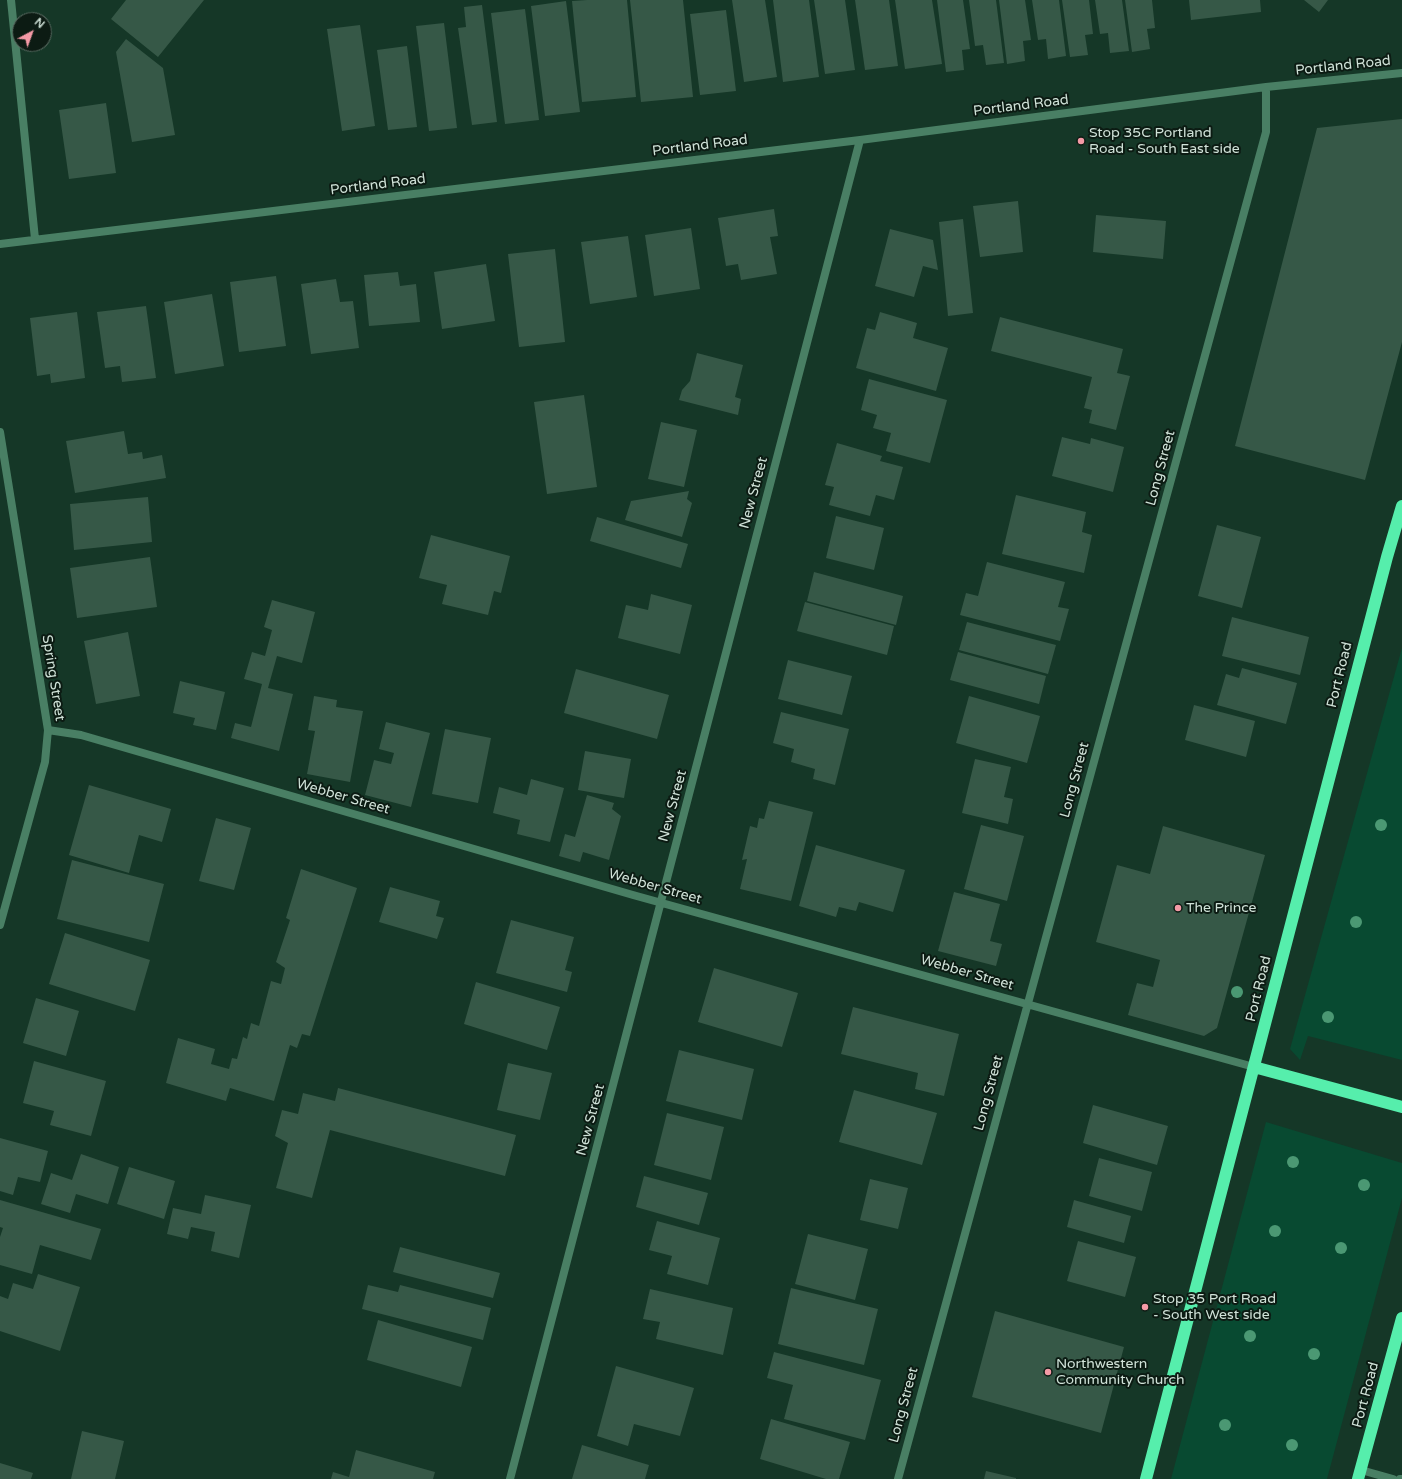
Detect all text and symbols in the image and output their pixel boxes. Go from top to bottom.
north arrow [12,12,52,52]
text: N [32,16,47,31]
street label: Portland Road [1294,53,1392,79]
street label: Portland Road [972,92,1070,120]
place label: Stop 35C Portland Road - South East side [1089,125,1240,158]
street label: Portland Road [651,132,749,160]
marker: Stop 35C Portland Road - South East side [1076,136,1086,146]
street label: Portland Road [329,171,427,199]
street label: Long Street [1143,428,1179,508]
street label: New Street [736,455,772,531]
street label: Spring Street [38,634,68,722]
street label: Port Road [1324,640,1356,710]
street label: Long Street [1057,740,1093,820]
street label: New Street [655,768,691,844]
street label: Webber Street [295,776,391,818]
street label: Webber Street [607,866,703,908]
place label: The Prince [1186,900,1257,916]
marker: The Prince [1173,903,1183,913]
street label: Webber Street [919,952,1015,994]
street label: Port Road [1243,954,1275,1024]
street label: Long Street [971,1053,1007,1133]
street label: New Street [573,1082,609,1158]
place label: Stop 35 Port Road - South West side [1153,1291,1276,1324]
marker: Stop 35 Port Road - South West side [1140,1302,1150,1312]
place label: Northwestern Community Church [1056,1356,1185,1388]
street label: Port Road [1349,1360,1383,1430]
street label: Long Street [886,1365,922,1445]
marker: Northwestern Community Church [1043,1367,1053,1377]

